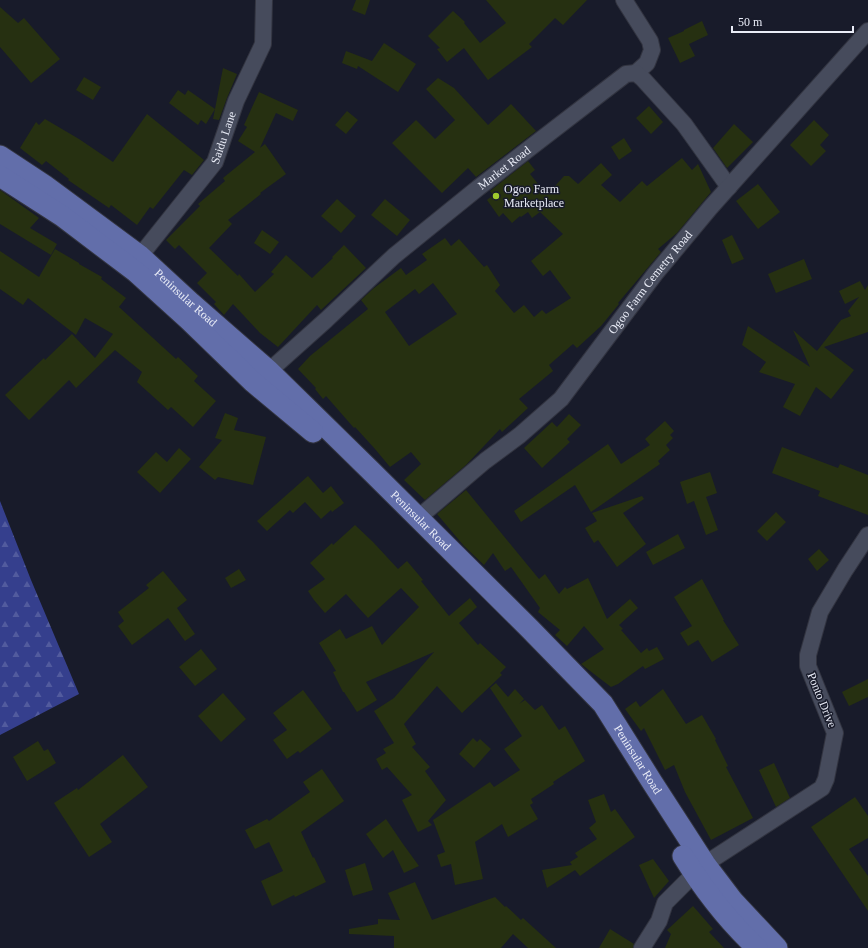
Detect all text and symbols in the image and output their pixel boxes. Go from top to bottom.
scale bar [732,8,853,34]
text: 50 m [738,15,763,29]
street label: Saidu Lane [208,110,239,166]
street label: Market Road [475,143,533,193]
place label: Ogoo Farm Marketplace [504,182,564,210]
marker: Ogoo Farm Marketplace [491,191,501,201]
street label: Ogoo Farm Cemetry Road [605,228,695,337]
street label: Peninsular Road [152,266,220,329]
street label: Peninsular Road [388,488,454,553]
street label: Ponto Drive [805,670,839,730]
street label: Peninsular Road [611,722,665,797]

